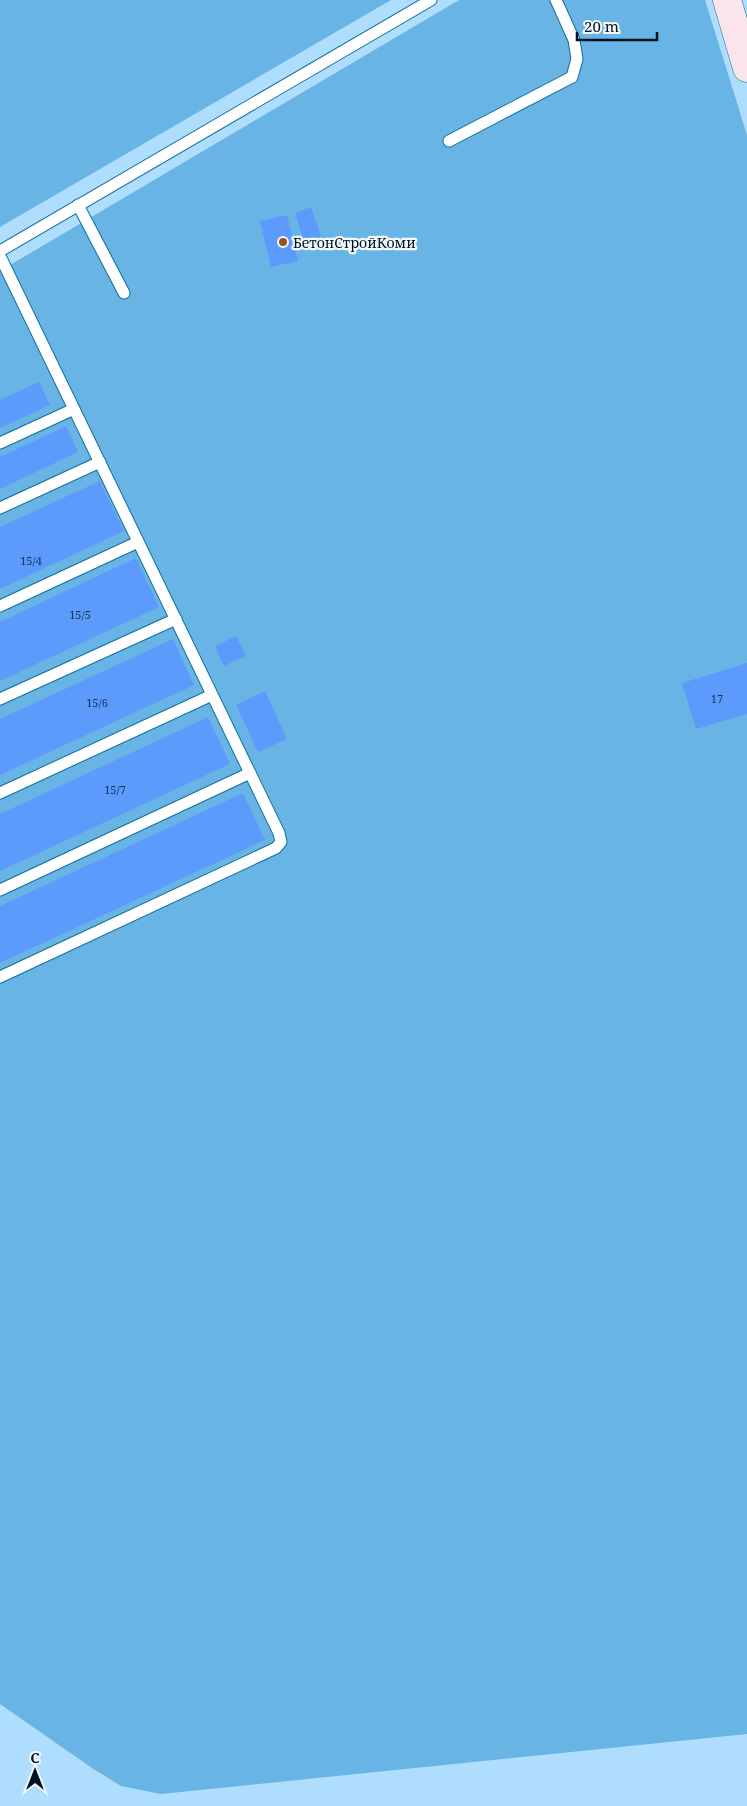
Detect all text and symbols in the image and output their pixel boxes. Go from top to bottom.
scale bar [577,10,657,42]
text: 20 m [584,16,619,36]
place label: БетонСтройКоми [293,233,416,252]
marker: БетонСтройКоми [277,236,289,248]
house number: 15/4 [20,553,42,568]
house number: 15/5 [69,607,91,622]
house number: 17 [711,691,723,706]
house number: 15/6 [86,695,108,710]
house number: 15/7 [104,782,126,797]
north arrow [10,1746,60,1796]
text: С [30,1748,40,1767]

